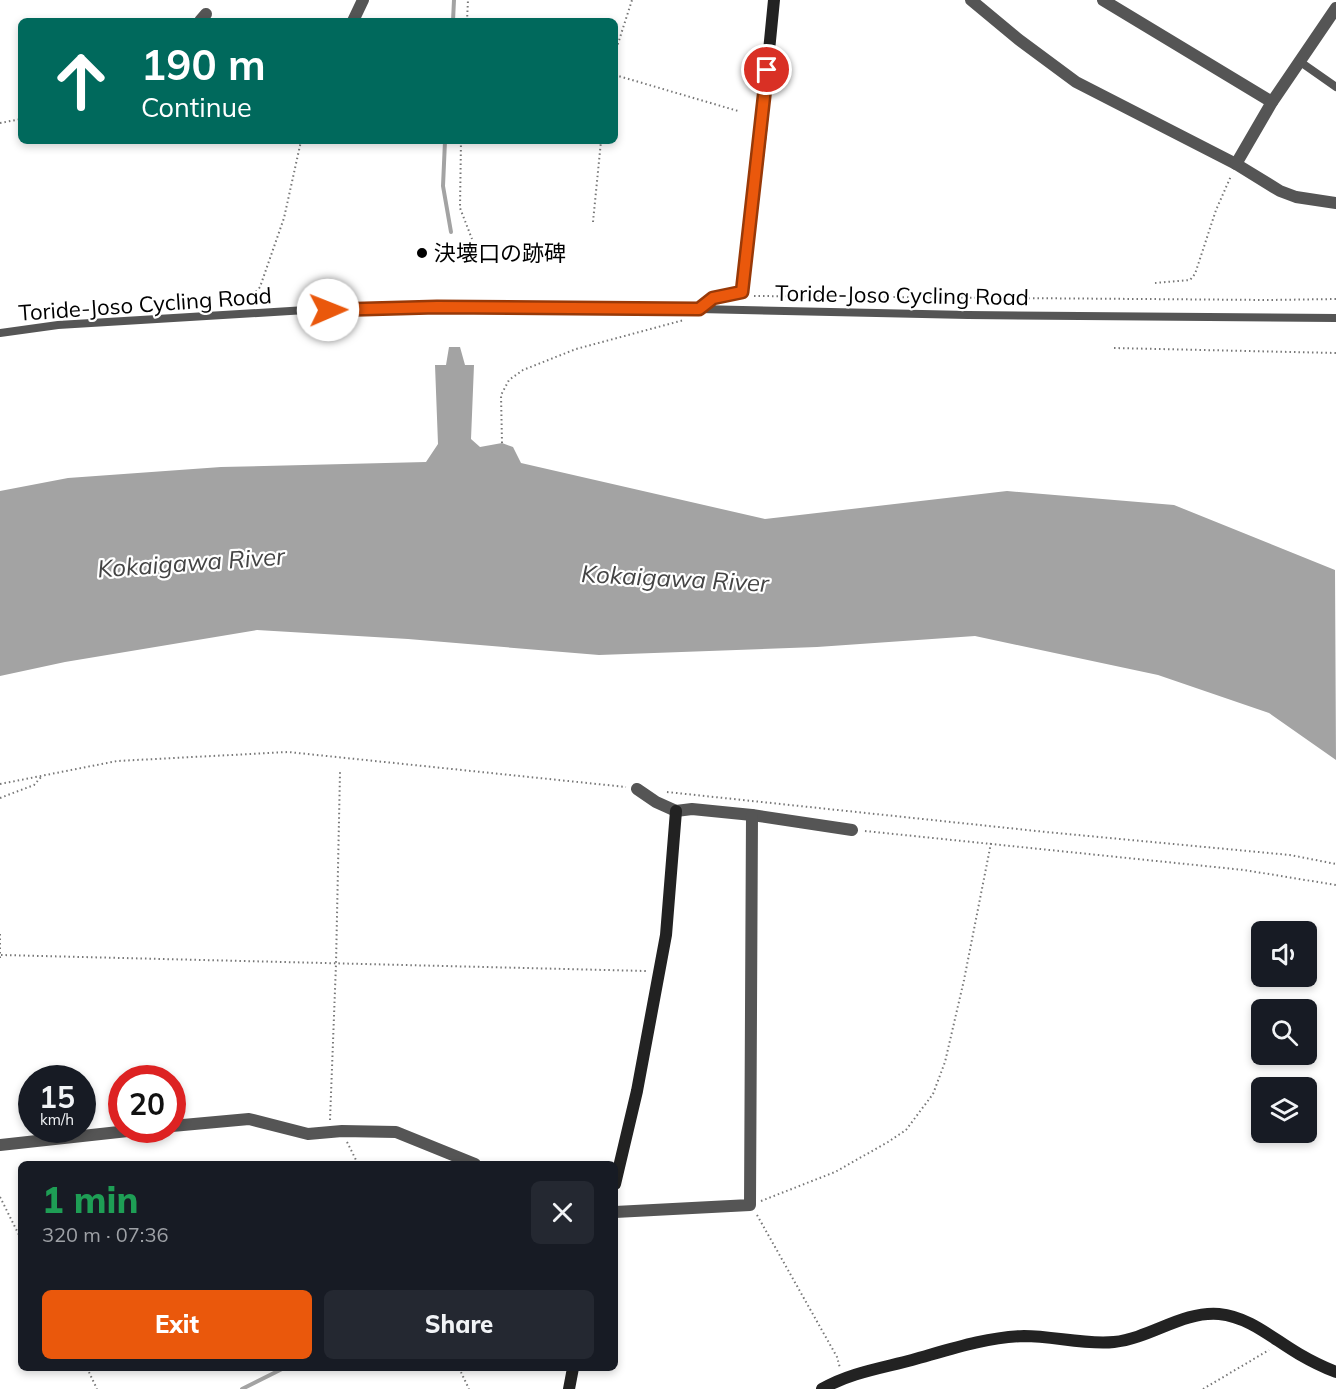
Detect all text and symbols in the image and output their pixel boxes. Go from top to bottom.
text: 190 m [141,38,266,91]
icon: ahead [42,42,120,120]
pin [741,44,792,95]
icon: arrive [750,53,783,86]
text: Continue [141,90,252,124]
place label: 決壊口の跡碑 [434,239,566,267]
marker: 決壊口の跡碑 [415,246,429,260]
position arrow [296,278,360,342]
street label: Toride-Joso Cycling Road [775,279,1029,311]
street label: Toride-Joso Cycling Road [17,281,273,327]
water label: Kokaigawa River [96,540,287,584]
water label: Kokaigawa River [581,558,771,598]
map controls [1251,921,1317,1143]
button: sound [1251,921,1317,987]
button: search [1251,999,1317,1065]
speed limit sign: 20 [108,1065,186,1143]
button: layers [1251,1077,1317,1143]
text: 15 [39,1078,75,1116]
text: km/h [40,1110,74,1129]
text: 1 min [42,1177,138,1222]
button: close [531,1181,594,1244]
text: 320 m · 07:36 [42,1222,168,1247]
button: Exit [42,1290,312,1359]
button: Share [324,1290,594,1359]

